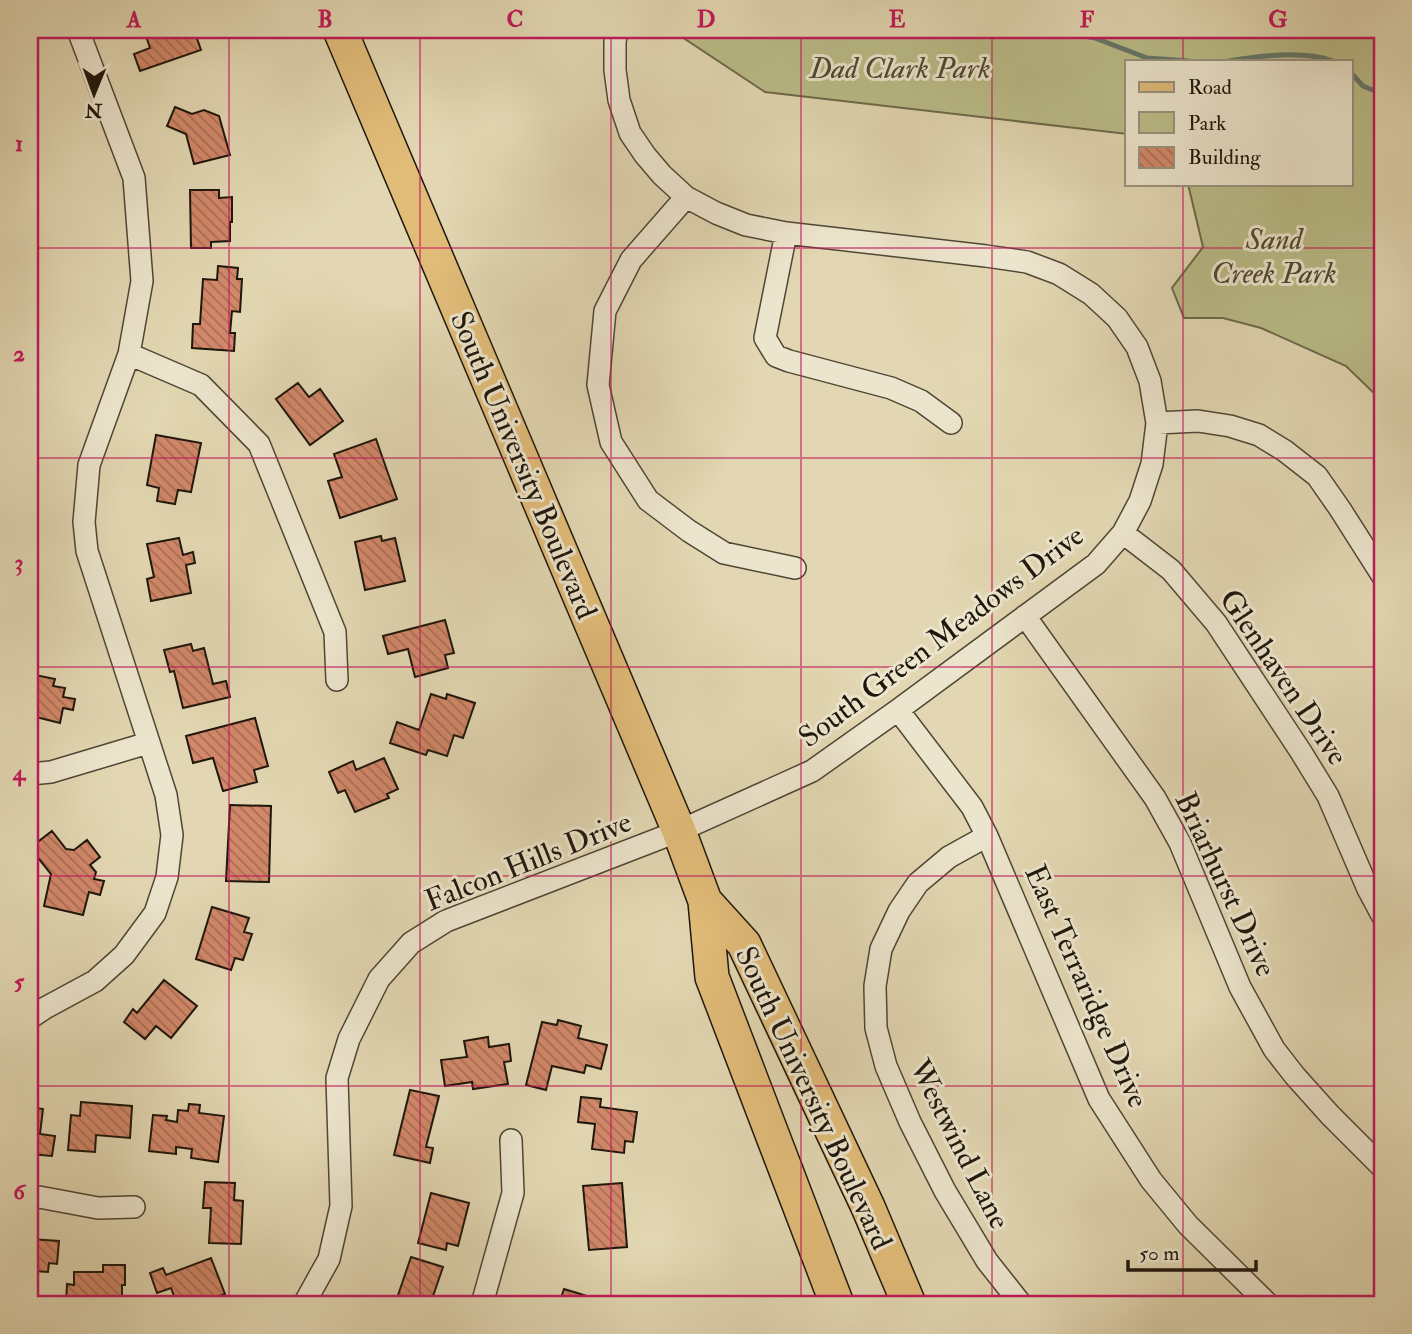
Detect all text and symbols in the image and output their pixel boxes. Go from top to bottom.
text: A [126,5,142,34]
text: B [317,5,333,34]
text: C [507,5,523,34]
text: D [697,5,715,34]
text: E [889,5,906,34]
text: F [1080,5,1095,34]
text: G [1268,5,1288,34]
park label: Dad Clark Park [808,50,991,87]
north arrow [60,60,130,130]
legend [1125,60,1352,186]
text: Road [1188,74,1233,101]
text: N [84,98,103,122]
text: Park [1188,110,1226,137]
text: 1 [15,129,23,158]
text: Building [1188,144,1261,171]
park label: Sand Creek Park [1211,221,1337,292]
street label: South University Boulevard [442,306,605,625]
text: 2 [13,339,25,368]
street label: South Green Meadows Drive [791,517,1091,756]
text: 3 [15,548,23,577]
street label: Glenhaven Drive [1211,582,1356,772]
text: 4 [12,758,27,787]
street label: Briarhurst Drive [1167,786,1284,982]
street label: Falcon Hills Drive [420,803,637,920]
street label: East Terraridge Drive [1016,859,1157,1113]
street label: South University Boulevard [727,941,900,1256]
text: 5 [14,967,25,996]
street label: Westwind Lane [901,1052,1018,1235]
text: 6 [13,1177,27,1206]
scale bar [1128,1229,1256,1273]
text: 50 m [1139,1240,1180,1267]

